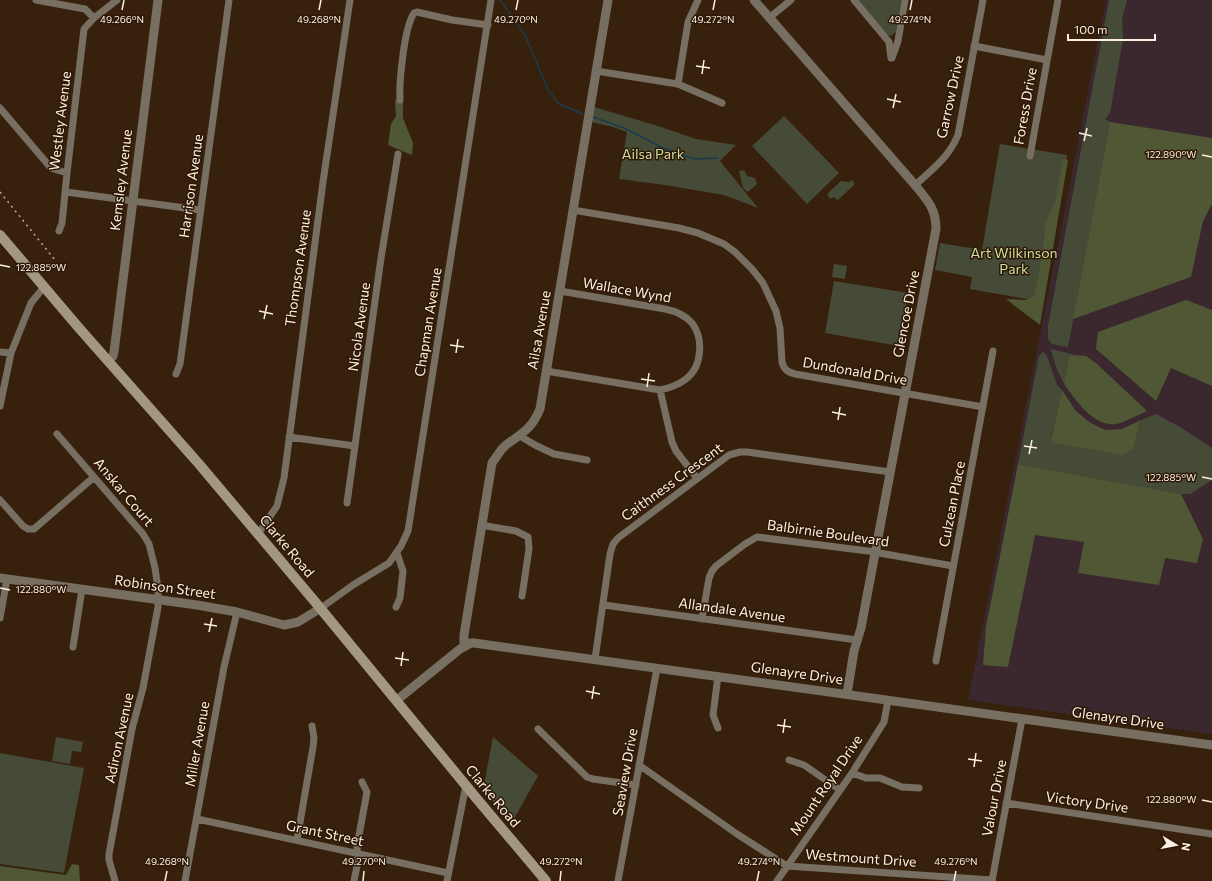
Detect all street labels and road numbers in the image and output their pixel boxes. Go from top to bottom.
street label: Garrow Drive [932,54,967,140]
street label: Foress Drive [1009,66,1040,146]
street label: Westley Avenue [45,70,74,172]
street label: Kemsley Avenue [106,128,135,232]
street label: Harrison Avenue [175,133,206,239]
street label: Thompson Avenue [281,208,314,327]
street label: Chapman Avenue [410,266,445,378]
street label: Glencoe Drive [889,269,922,359]
street label: Wallace Wynd [582,273,673,306]
street label: Nicola Avenue [344,281,373,373]
street label: Ailsa Avenue [523,289,554,371]
street label: Dundonald Drive [801,353,909,388]
street label: Caithness Crescent [617,439,726,524]
street label: Anskar Court [91,454,158,530]
street label: Culzean Place [935,459,968,548]
street label: Clarke Road [256,511,318,580]
street label: Balbirnie Boulevard [766,516,890,549]
street label: Robinson Street [113,571,217,602]
street label: Allandale Avenue [677,594,787,625]
street label: Glenayre Drive [750,658,844,687]
street label: Adiron Avenue [101,691,136,785]
street label: Miller Avenue [181,700,212,788]
street label: Glenayre Drive [1071,703,1165,732]
street label: Seaview Drive [608,727,641,817]
street label: Mount Royal Drive [786,731,865,838]
street label: Valour Drive [978,758,1009,838]
street label: Clarke Road [462,761,524,830]
street label: Victory Drive [1045,787,1130,816]
street label: Grant Street [285,816,366,849]
street label: Westmount Drive [805,845,917,870]

